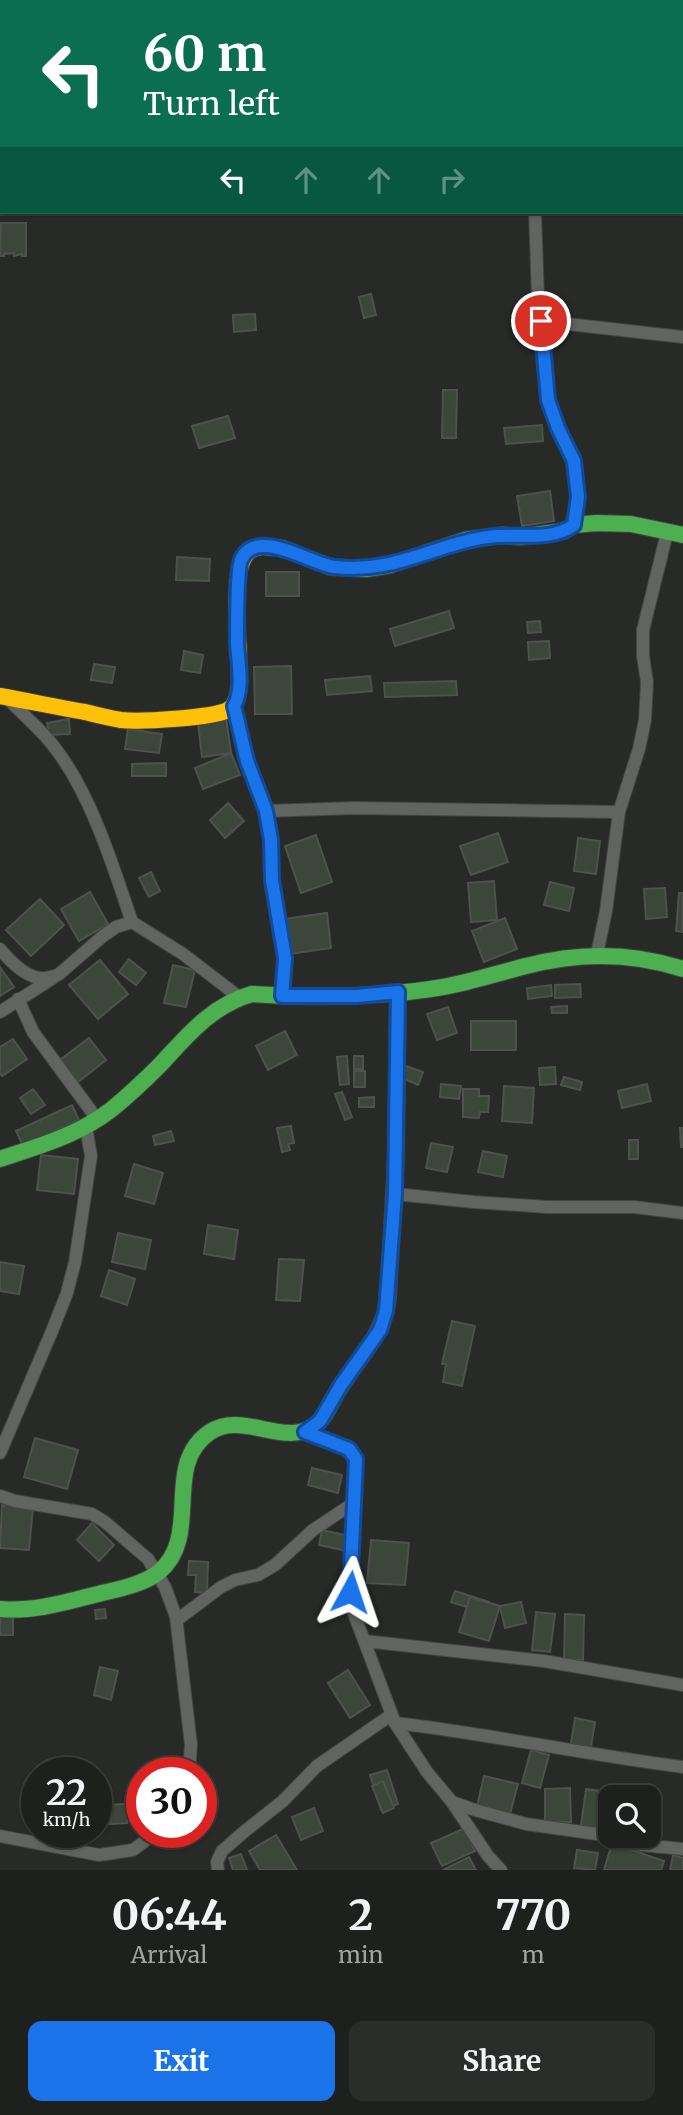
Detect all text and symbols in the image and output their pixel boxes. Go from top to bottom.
text: 60 m [143,23,266,84]
icon: left [28,28,119,119]
text: Turn left [143,84,280,124]
icon: left [214,161,252,199]
icon: ahead [287,161,325,199]
icon: ahead [360,161,398,199]
icon: right [433,161,471,199]
pin [511,291,571,351]
icon: arrive [522,302,560,340]
position arrow [313,1555,387,1629]
speed limit sign: 30 [126,1757,217,1848]
text: 22 [46,1771,87,1815]
map controls [598,1785,661,1848]
button: search [598,1785,661,1848]
text: km/h [43,1808,90,1831]
text: 06:44 [112,1889,227,1941]
text: 2 [349,1889,373,1941]
text: 770 [495,1889,571,1941]
text: Arrival [131,1940,207,1969]
text: min [338,1940,384,1969]
text: m [522,1940,545,1969]
button: Exit [28,2021,335,2101]
button: Share [349,2021,655,2101]

